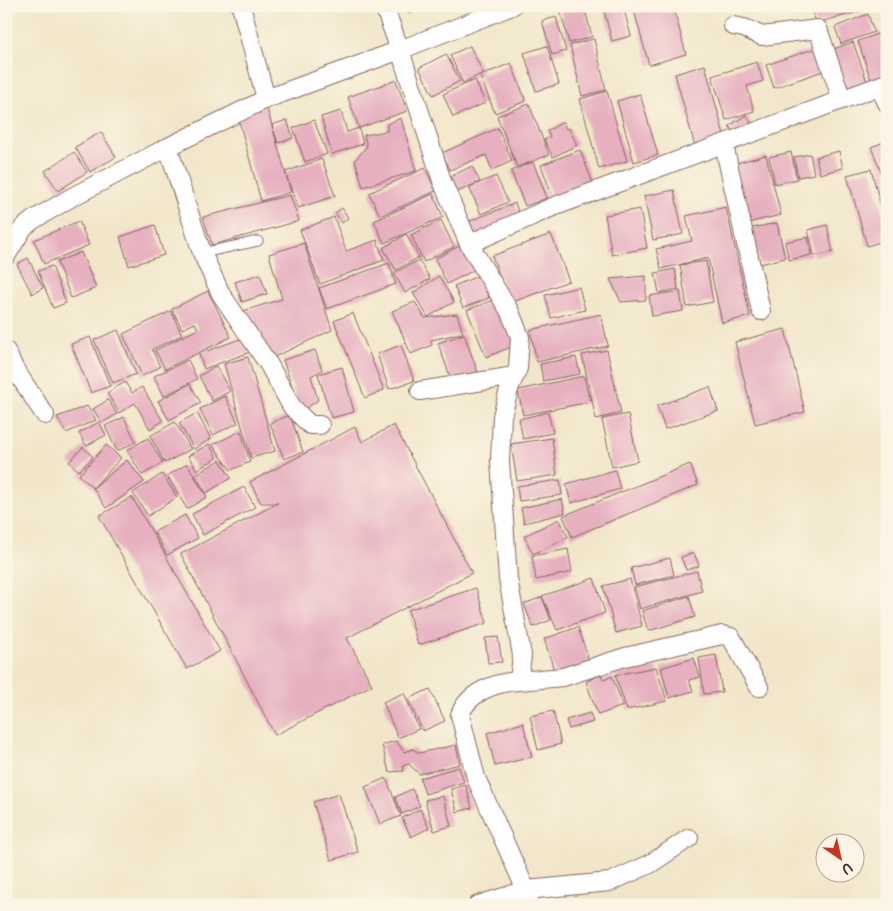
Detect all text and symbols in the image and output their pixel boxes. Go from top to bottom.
north arrow [816,834,866,884]
text: U [838,859,856,878]

